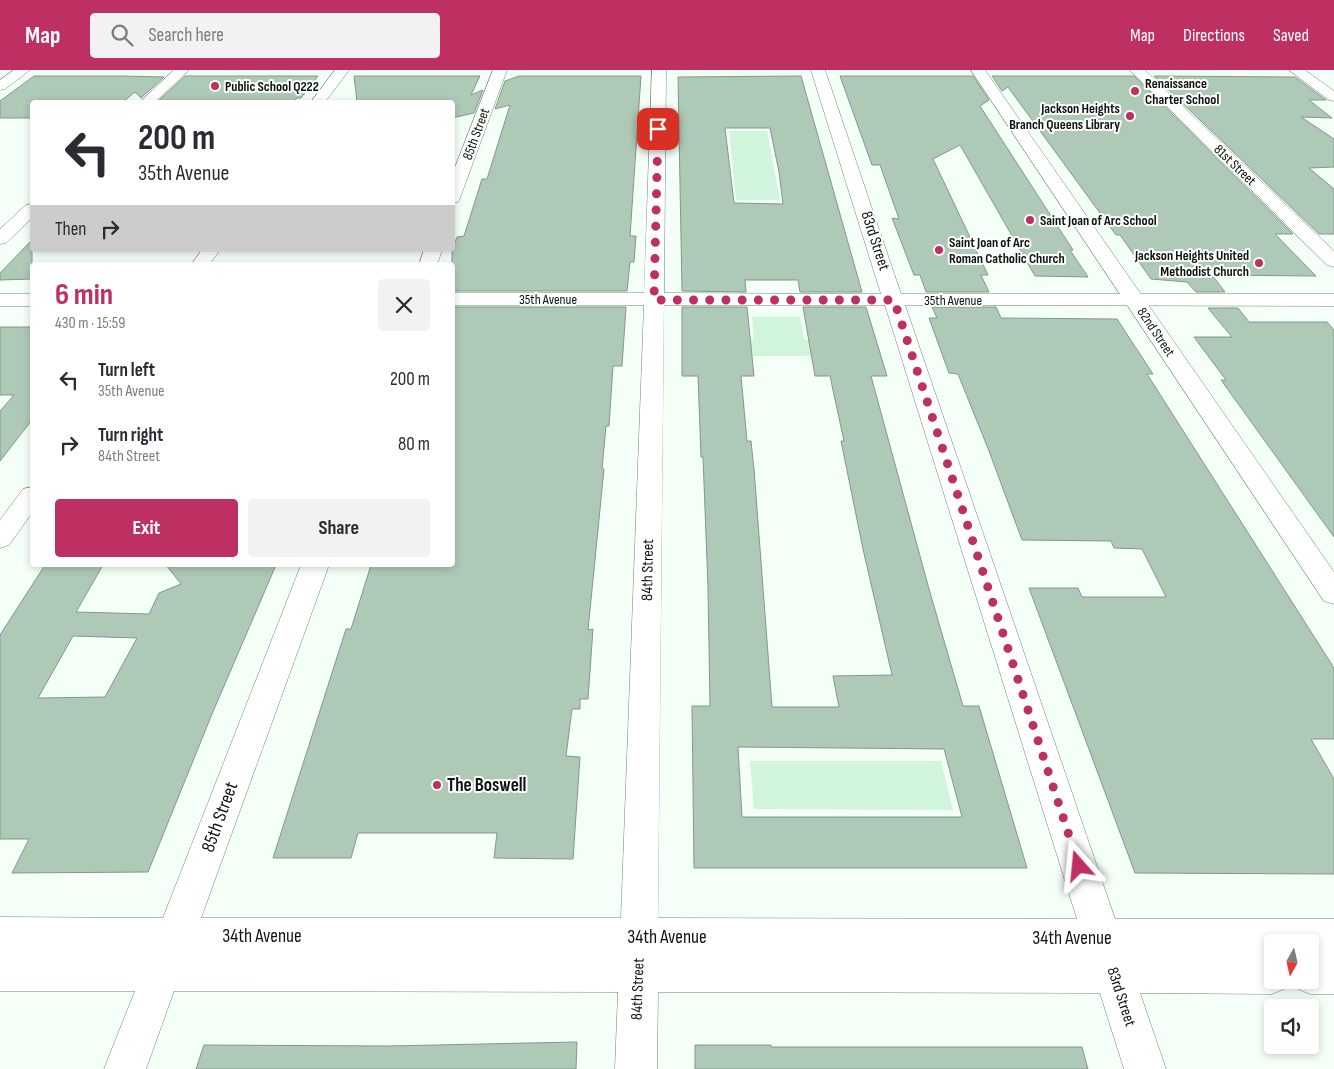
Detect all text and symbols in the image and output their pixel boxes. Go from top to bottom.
search box [90,13,440,58]
text: Map [25,21,60,50]
icon: search [108,21,136,49]
text: Search here [148,24,224,47]
text: Map [1130,25,1155,46]
text: Directions [1183,25,1245,46]
text: Saved [1273,25,1309,46]
place label: Renaissance Charter School [1145,75,1219,108]
place label: Public School Q222 [225,78,319,95]
marker: Public School Q222 [209,80,221,92]
marker: Renaissance Charter School [1129,85,1141,97]
place label: Jackson Heights Branch Queens Library [1009,100,1120,133]
street label: 85th Street [459,106,493,162]
pin [637,108,679,150]
marker: Jackson Heights Branch Queens Library [1124,110,1136,122]
icon: arrive [644,115,672,143]
text: 200 m [138,117,215,160]
icon: left [55,120,120,185]
street label: 81st Street [1210,141,1260,189]
text: 35th Avenue [138,160,229,187]
street label: 83rd Street [857,209,893,273]
place label: Saint Joan of Arc School [1040,212,1157,229]
marker: Saint Joan of Arc School [1024,214,1036,226]
icon: right [96,215,124,243]
text: Then [55,218,86,241]
place label: Saint Joan of Arc Roman Catholic Church [949,234,1065,267]
marker: Saint Joan of Arc Roman Catholic Church [933,244,945,256]
place label: Jackson Heights United Methodist Church [1134,247,1249,280]
marker: Jackson Heights United Methodist Church [1253,257,1265,269]
text: 6 min [55,277,113,313]
button: close [378,279,430,331]
street label: 35th Avenue [519,291,577,308]
street label: 35th Avenue [924,292,982,309]
street label: 82nd Street [1133,304,1179,360]
text: 430 m · 15:59 [55,314,125,333]
text: Turn left [98,359,155,382]
icon: left [55,366,83,394]
text: 200 m [390,368,430,391]
text: 35th Avenue [98,382,165,401]
text: Turn right [98,424,163,447]
icon: right [55,431,83,459]
text: 80 m [398,433,430,456]
text: 84th Street [98,447,160,466]
button: Exit [55,499,238,557]
button: Share [248,499,430,557]
street label: 84th Street [638,539,658,601]
place label: The Boswell [447,774,526,797]
street label: 85th Street [197,779,243,855]
marker: The Boswell [431,779,443,791]
position arrow [1052,839,1104,891]
street label: 34th Avenue [222,925,302,948]
street label: 34th Avenue [627,926,707,949]
street label: 34th Avenue [1032,927,1112,950]
north arrow [1264,934,1319,989]
map controls [1264,934,1319,1054]
street label: 84th Street [627,958,649,1020]
street label: 83rd Street [1103,965,1139,1029]
button: sound [1264,999,1319,1054]

